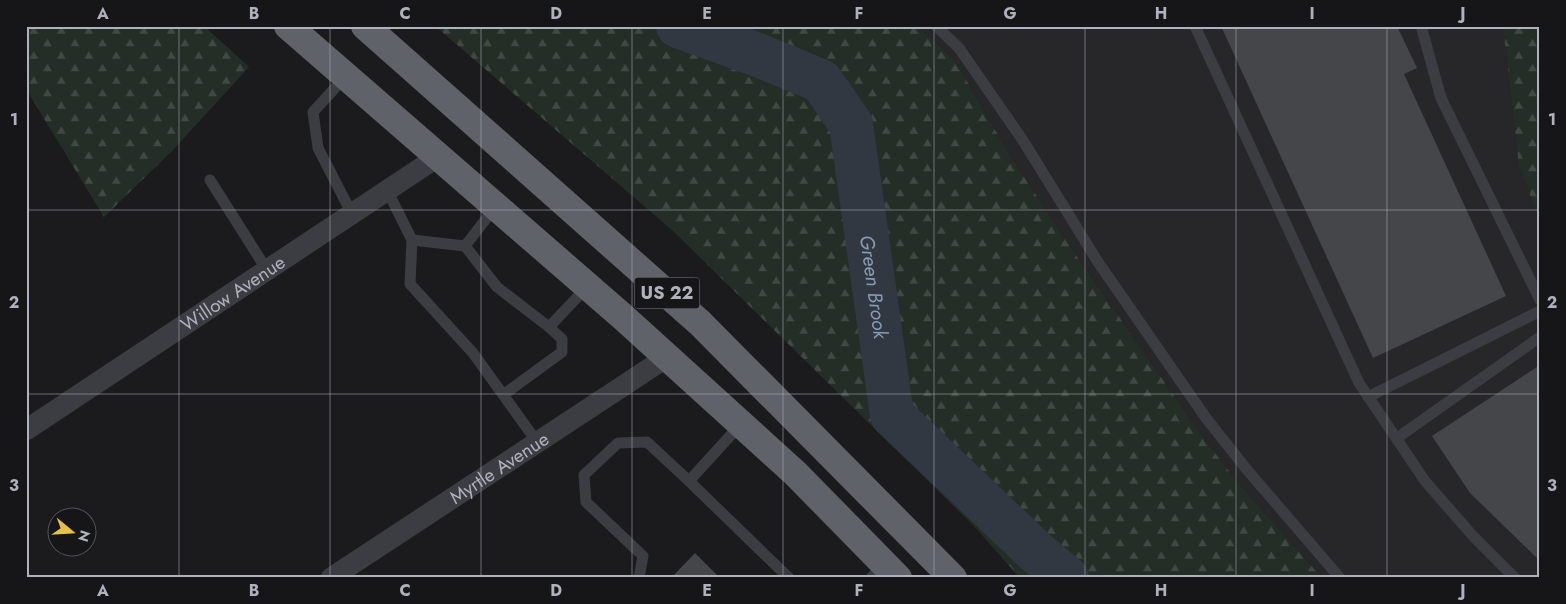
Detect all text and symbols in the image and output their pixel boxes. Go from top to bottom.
text: A [96,2,109,25]
text: B [249,2,259,25]
text: C [399,2,411,25]
text: D [550,2,562,25]
text: E [702,2,712,25]
text: F [855,2,863,25]
text: G [1003,2,1017,25]
text: H [1155,2,1167,25]
text: I [1309,2,1315,25]
text: J [1457,2,1466,25]
text: 1 [10,108,18,131]
text: 1 [1548,108,1556,131]
water label: Green Brook [852,233,896,342]
street label: Willow Avenue [175,248,290,337]
road number: US 22 [634,278,700,308]
text: 2 [9,291,19,314]
text: 2 [1547,291,1557,314]
street label: Myrtle Avenue [444,425,554,510]
text: 3 [9,474,19,497]
text: 3 [1547,474,1557,497]
north arrow [48,506,98,556]
text: N [73,528,96,544]
text: A [96,579,109,602]
text: B [249,579,259,602]
text: C [399,579,411,602]
text: D [550,579,562,602]
text: E [702,579,712,602]
text: F [855,579,863,602]
text: G [1003,579,1017,602]
text: H [1155,579,1167,602]
text: I [1309,579,1315,602]
text: J [1457,579,1466,602]

